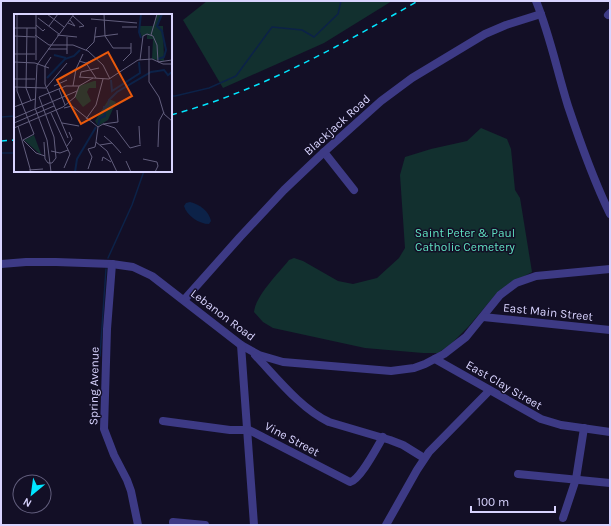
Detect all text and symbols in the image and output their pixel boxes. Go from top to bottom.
inset map [14,14,172,172]
street label: Blackjack Road [301,92,373,158]
park label: Saint Peter & Paul Catholic Cemetery [415,226,515,254]
street label: Lebanon Road [188,286,258,344]
street label: East Main Street [502,300,594,324]
street label: Spring Avenue [86,347,102,425]
street label: East Clay Street [463,358,545,413]
street label: Vine Street [262,419,322,459]
north arrow [12,474,52,514]
scale bar [471,488,555,514]
text: N [21,495,34,510]
text: 100 m [477,495,509,509]

